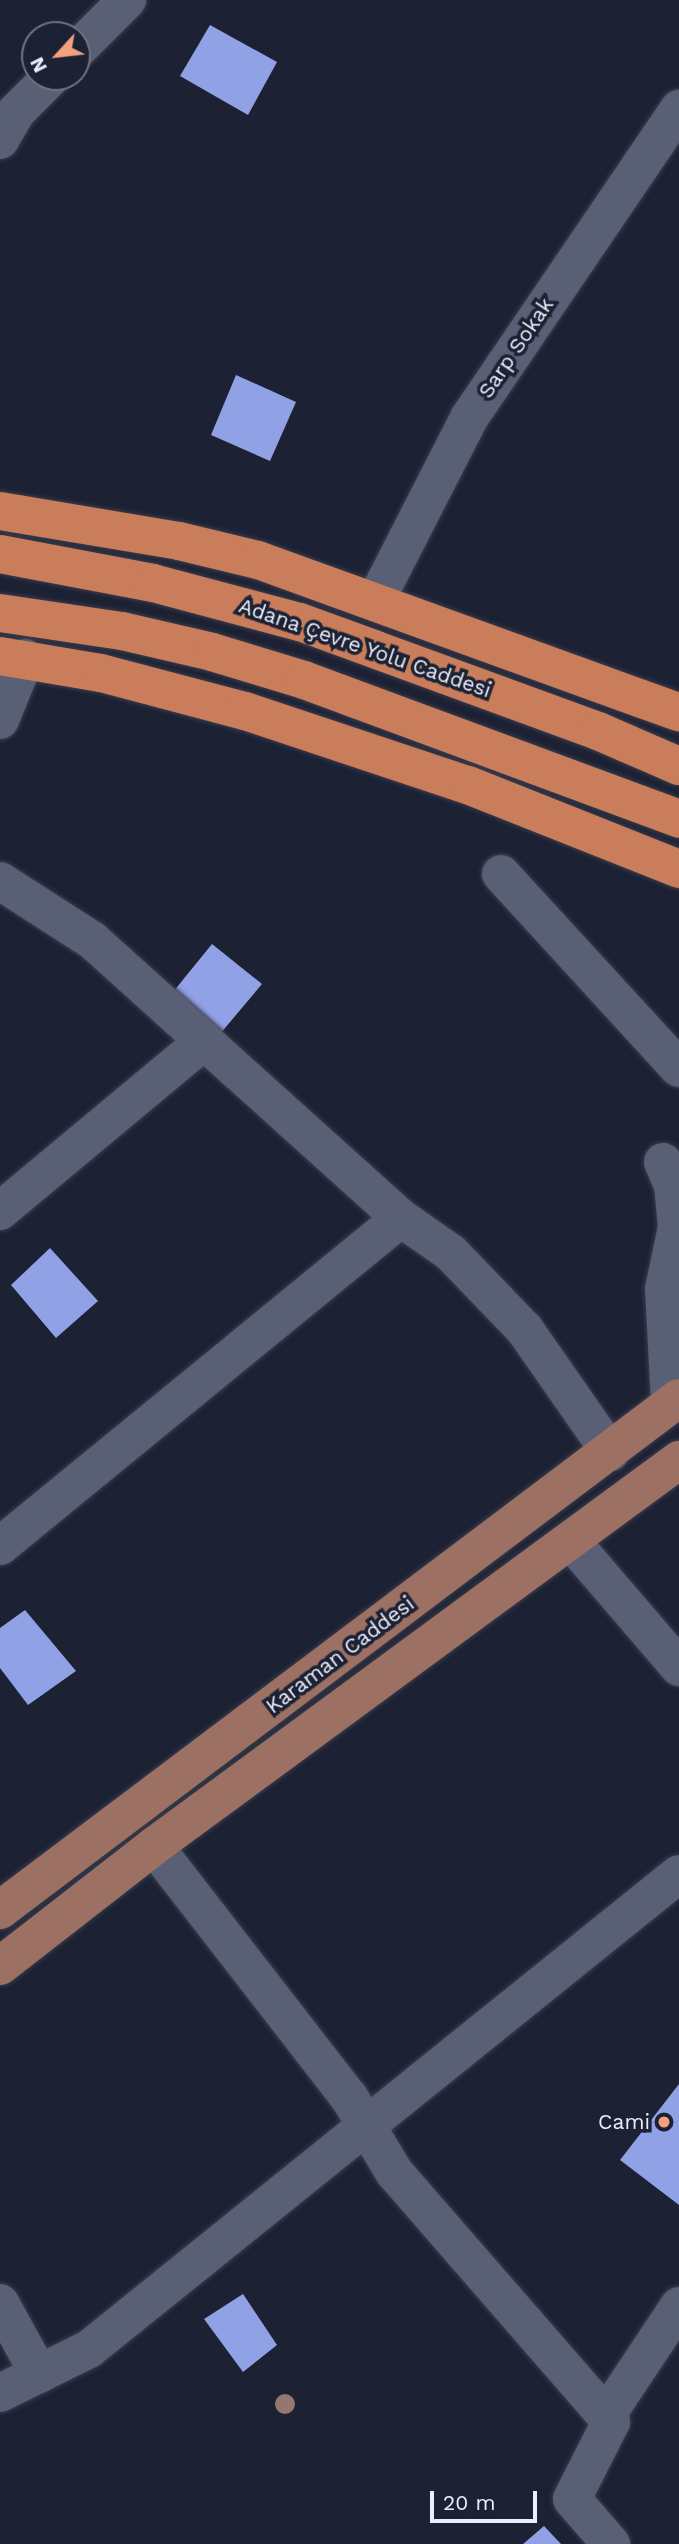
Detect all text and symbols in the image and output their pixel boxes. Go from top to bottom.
north arrow [21,21,91,91]
text: N [25,53,52,76]
street label: Sarp Sokak [473,293,559,403]
street label: Adana Çevre Yolu Caddesi [235,593,495,703]
street label: Karaman Caddesi [261,1591,419,1719]
place label: Cami [598,2109,650,2135]
marker: Cami [656,2114,672,2130]
scale bar [434,2478,541,2522]
text: 20 m [443,2490,495,2515]

